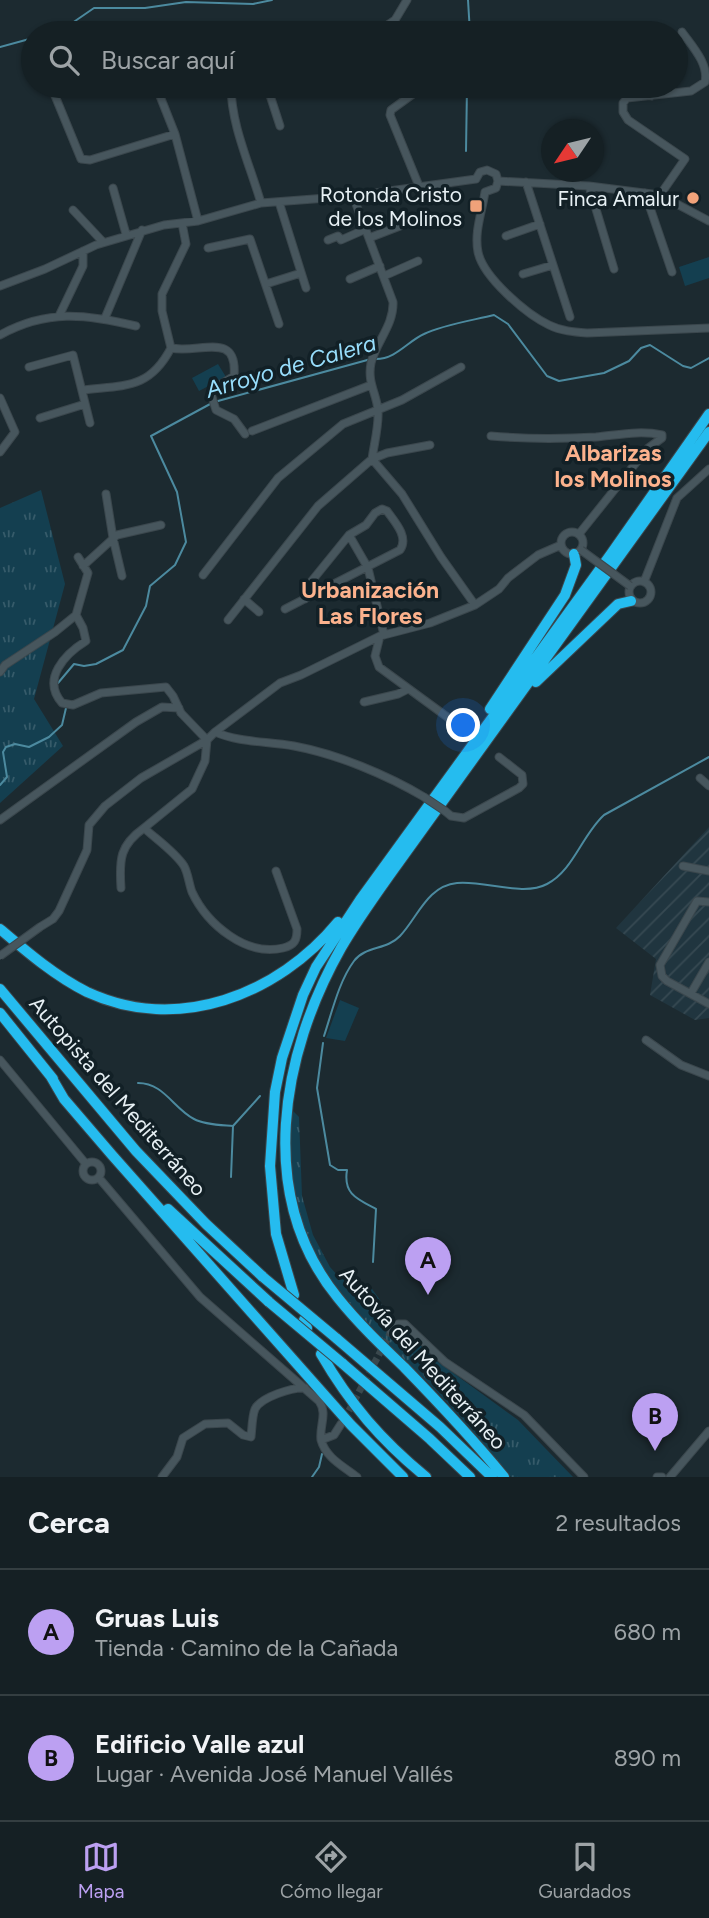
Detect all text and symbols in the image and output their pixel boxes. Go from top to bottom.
search box [21,21,688,98]
icon: search [45,41,83,79]
text: Buscar aquí [101,44,235,76]
north arrow [541,119,604,182]
place label: Rotonda Cristo de los Molinos [320,182,462,231]
place label: Finca Amalur [558,186,679,211]
marker: Finca Amalur [685,190,701,206]
marker: Rotonda Cristo de los Molinos [468,198,484,214]
water label: Arroyo de Calera [202,328,380,404]
district label: Albarizas los Molinos [554,439,672,493]
district label: Urbanización Las Flores [301,576,439,630]
your location [446,708,480,742]
street label: Autopista del Mediterráneo [24,991,212,1201]
pin: A [405,1237,451,1295]
street label: Autovía del Mediterráneo [334,1262,512,1454]
pin: B [632,1393,678,1451]
text: Cerca [28,1504,110,1541]
text: 2 resultados [556,1509,681,1537]
text: Gruas Luis [95,1602,219,1634]
text: A [43,1618,59,1646]
text: 680 m [614,1618,681,1646]
text: Tienda · Camino de la Cañada [95,1634,398,1662]
text: Edificio Valle azul [95,1728,304,1760]
text: B [44,1744,58,1772]
text: 890 m [614,1744,681,1772]
text: Lugar · Avenida José Manuel Vallés [95,1760,453,1788]
tab: Mapa [78,1838,124,1903]
tab: Cómo llegar [280,1838,383,1903]
tab: Guardados [538,1838,631,1903]

